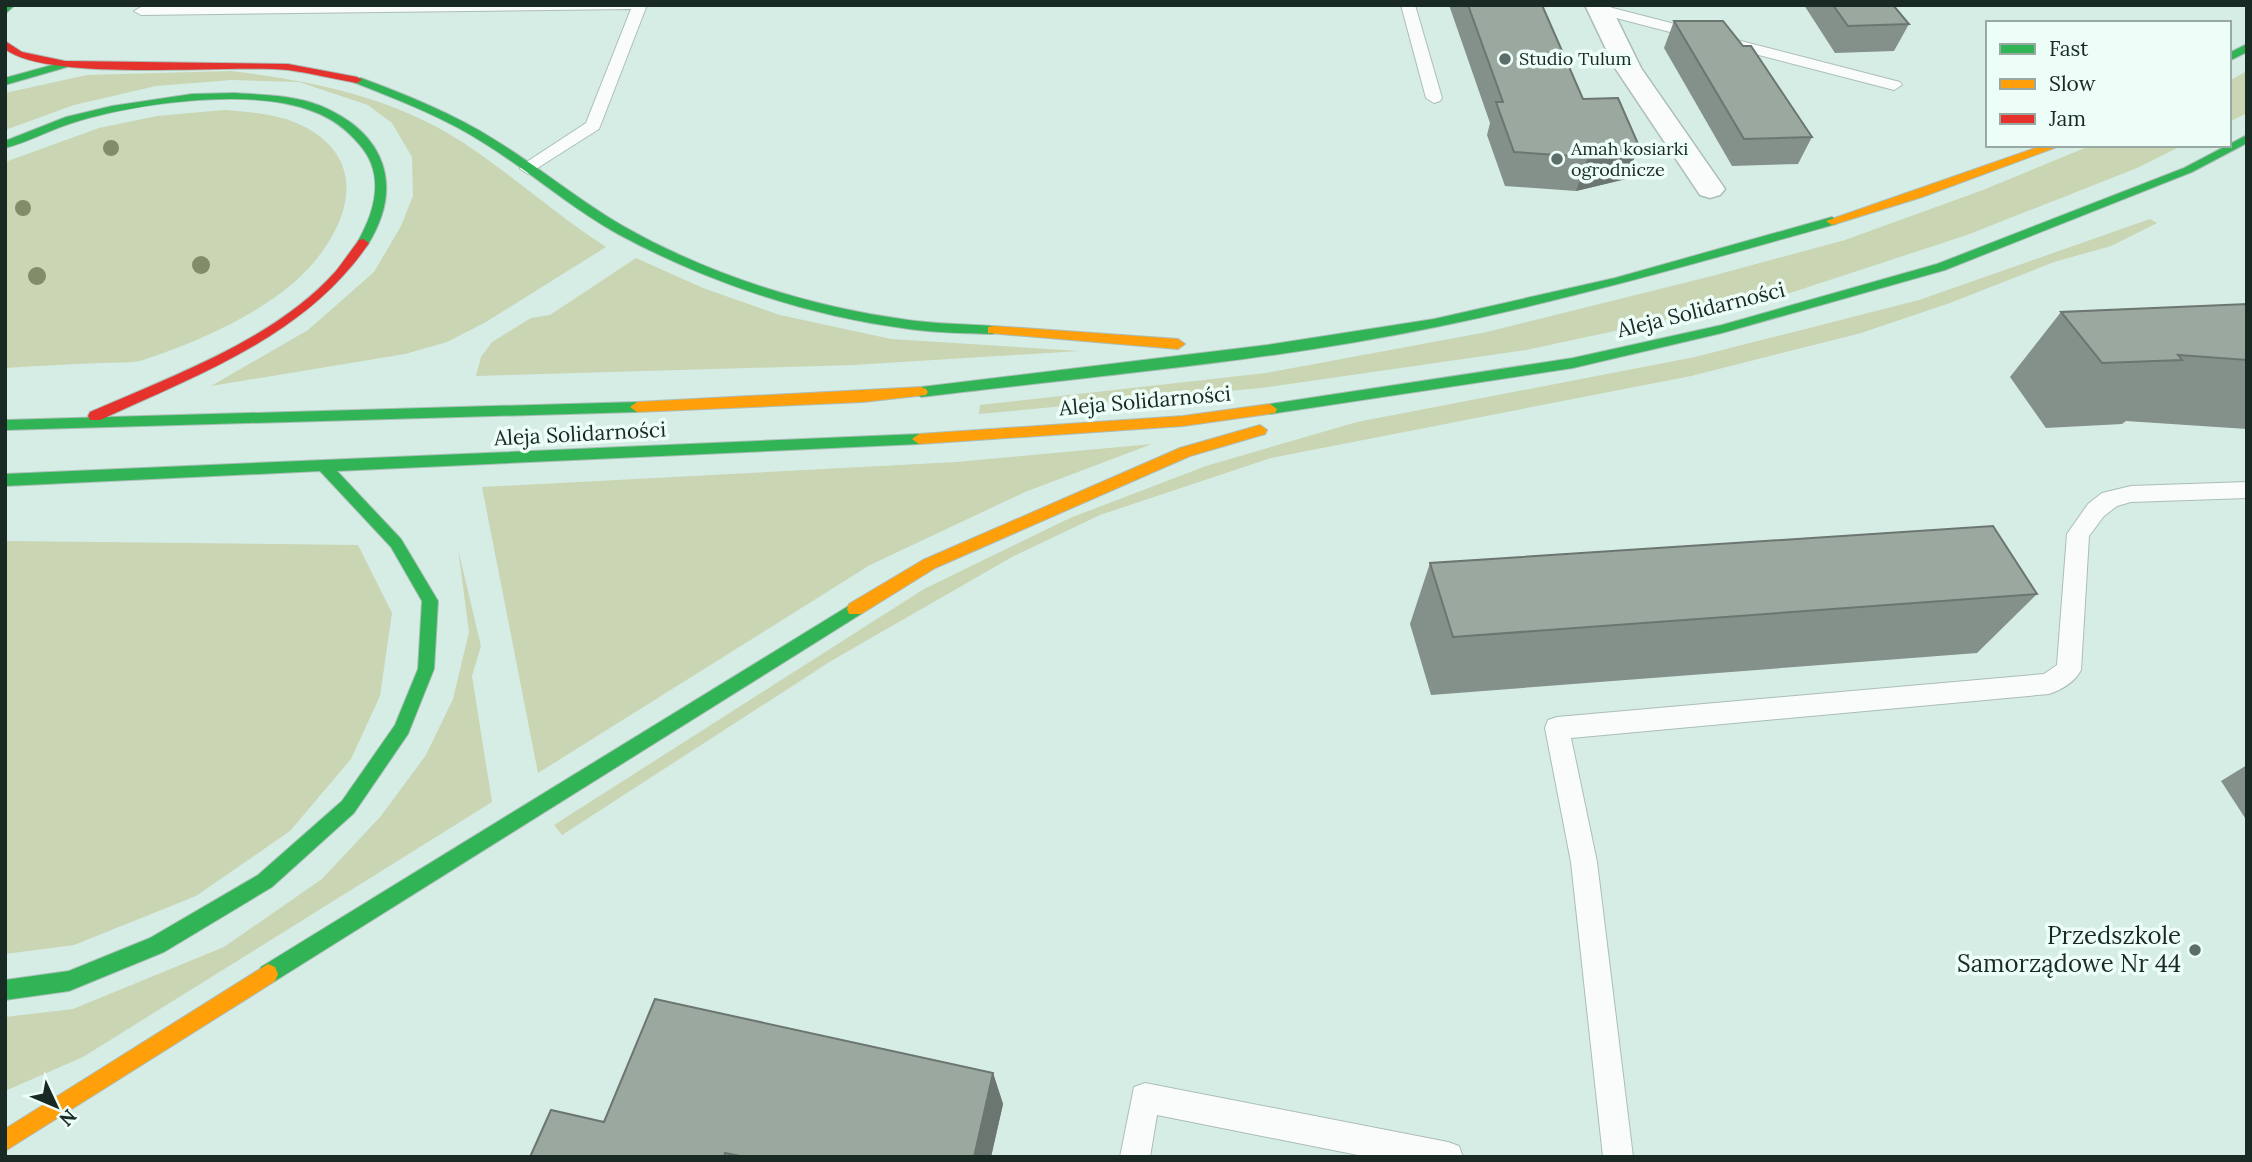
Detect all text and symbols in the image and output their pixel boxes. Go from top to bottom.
legend [1986,21,2231,147]
text: Fast [2049,35,2089,62]
place label: Studio Tulum [1519,47,1632,70]
marker: Studio Tulum [1497,51,1513,67]
text: Slow [2049,70,2096,97]
text: Jam [2048,105,2086,132]
place label: Amah kosiarki ogrodnicze [1570,137,1688,181]
marker: Amah kosiarki ogrodnicze [1549,151,1565,167]
street label: Aleja Solidarności [1613,276,1788,344]
street label: Aleja Solidarności [1057,380,1232,422]
street label: Aleja Solidarności [492,416,667,452]
place label: Przedszkole Samorządowe Nr 44 [1957,920,2181,979]
marker: Przedszkole Samorządowe Nr 44 [2187,942,2203,958]
north arrow [21,1071,91,1141]
text: N [54,1104,82,1132]

